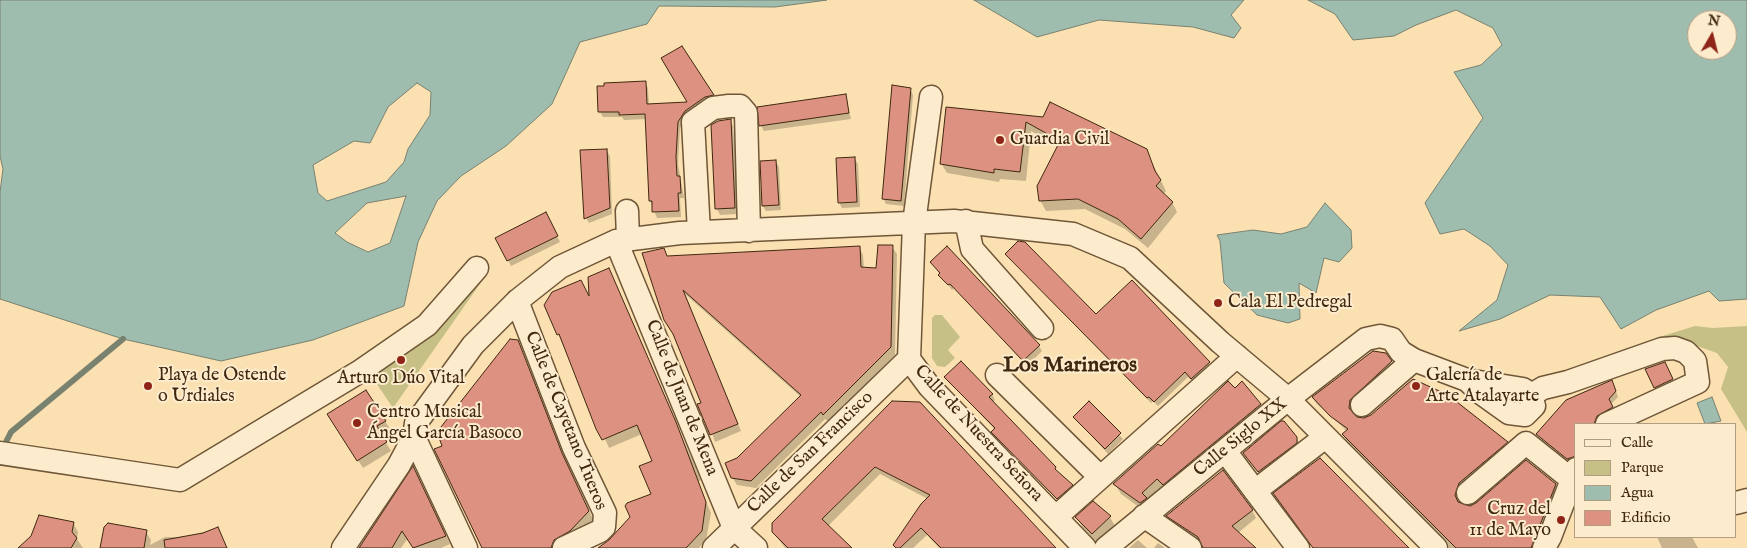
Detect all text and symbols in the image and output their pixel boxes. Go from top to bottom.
north arrow [1687,10,1737,60]
text: N [1707,11,1721,31]
place label: Guardia Civil [1010,129,1109,151]
marker: Guardia Civil [994,134,1006,146]
place label: Cala El Pedregal [1228,292,1352,314]
marker: Cala El Pedregal [1212,297,1224,309]
street label: Calle de Juan de Mena [640,317,722,479]
street label: Calle de Cayetano Tueros [519,329,611,513]
district label: Los Marineros [1003,353,1137,379]
marker: Arturo Dúo Vital [395,354,407,366]
street label: Calle de Nuestra Señora [909,361,1047,507]
place label: Playa de Ostende o Urdiales [158,365,286,408]
place label: Galería de Arte Atalayarte [1426,365,1539,408]
place label: Arturo Dúo Vital [337,368,465,390]
marker: Playa de Ostende o Urdiales [142,380,154,392]
marker: Galería de Arte Atalayarte [1410,380,1422,392]
street label: Calle de San Francisco [744,387,878,519]
street label: Calle Siglo XX [1190,394,1292,482]
place label: Centro Musical Ángel García Basoco [367,402,522,444]
marker: Centro Musical Ángel García Basoco [351,417,363,429]
legend [1574,423,1737,538]
text: Calle [1621,433,1653,452]
text: Parque [1621,458,1664,477]
text: Agua [1621,483,1654,502]
place label: Cruz del 11 de Mayo [1469,499,1551,542]
text: Edificio [1621,508,1671,527]
marker: Cruz del 11 de Mayo [1555,514,1567,526]

